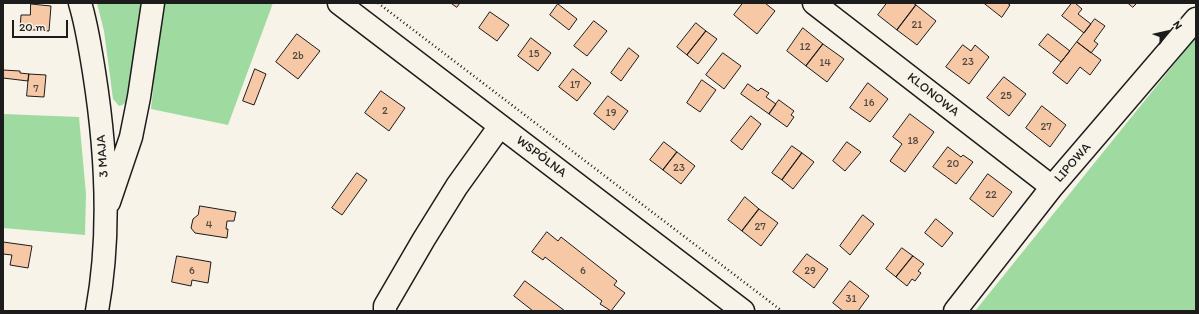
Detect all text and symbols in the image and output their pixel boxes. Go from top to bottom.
scale bar [14,12,70,38]
north arrow [1147,12,1187,52]
house number: 21 [912,18,922,32]
text: N [1170,18,1185,32]
text: 20 m [19,20,46,34]
house number: 12 [800,40,810,54]
house number: 15 [529,47,539,61]
house number: 2b [292,49,304,63]
house number: 23 [962,55,974,69]
house number: 14 [819,56,831,70]
street label: KLONOWA [904,70,962,120]
house number: 17 [570,78,580,92]
house number: 7 [33,82,39,96]
house number: 25 [1000,89,1012,103]
house number: 16 [864,96,874,110]
house number: 2 [382,104,388,118]
house number: 19 [606,106,616,120]
house number: 27 [1040,120,1052,134]
street label: WSPÓLNA [513,133,569,181]
street label: 3 MAJA [94,134,112,178]
house number: 18 [907,134,919,148]
street label: LIPOWA [1051,140,1095,186]
house number: 20 [947,157,959,171]
house number: 23 [673,161,685,175]
house number: 22 [985,188,997,202]
house number: 4 [206,218,212,232]
house number: 27 [754,220,766,234]
house number: 6 [189,264,195,278]
house number: 6 [580,264,586,278]
house number: 29 [804,264,816,278]
house number: 31 [845,292,857,306]

